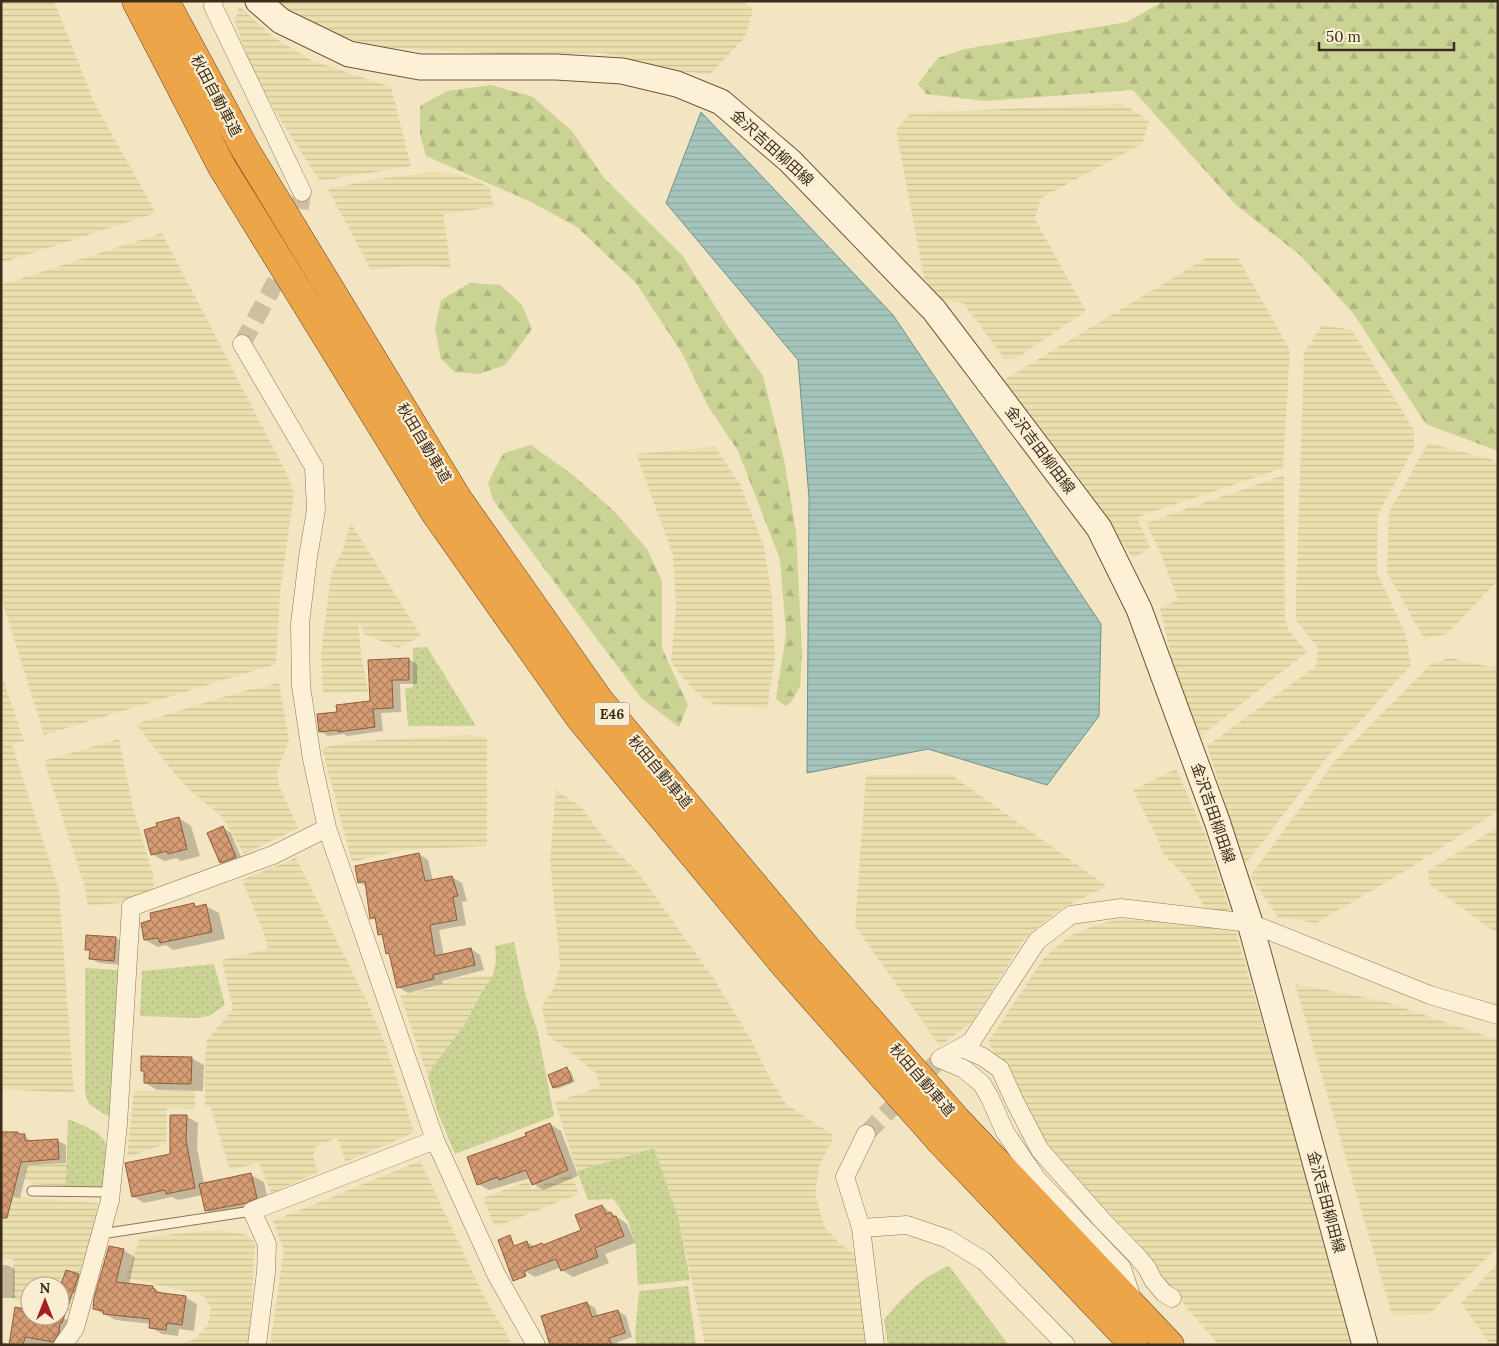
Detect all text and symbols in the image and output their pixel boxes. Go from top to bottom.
scale bar [1319,20,1454,52]
text: 50 m [1326,27,1361,46]
street label: 秋田自動車道 [187,52,246,140]
street label: 金沢吉田柳田線 [727,105,818,190]
street label: 秋田自動車道 [393,399,456,486]
street label: 金沢吉田柳田線 [1001,402,1080,497]
road number: E46 [594,702,630,726]
street label: 秋田自動車道 [624,731,697,812]
street label: 金沢吉田柳田線 [1187,760,1240,866]
street label: 秋田自動車道 [886,1039,959,1120]
street label: 金沢吉田柳田線 [1304,1149,1349,1255]
north arrow [20,1276,70,1326]
text: N [40,1279,51,1297]

